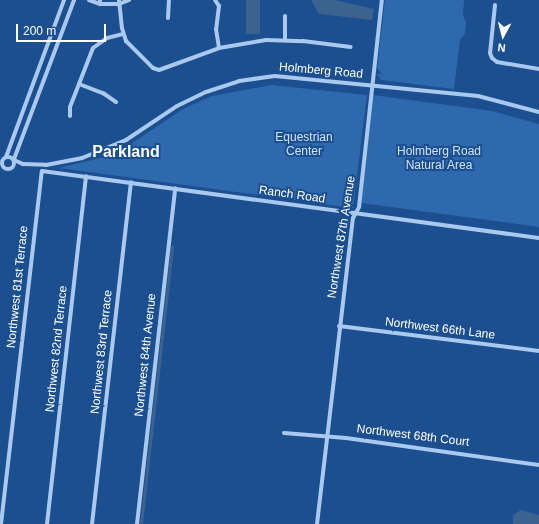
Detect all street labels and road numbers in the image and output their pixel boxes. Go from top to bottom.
street label: Holmberg Road [279,60,363,82]
street label: Northwest 87th Avenue [325,174,359,300]
street label: Ranch Road [258,183,326,207]
street label: Northwest 81st Terrace [4,225,32,349]
street label: Northwest 82nd Terrace [43,285,71,413]
street label: Northwest 83rd Terrace [88,289,116,415]
street label: Northwest 84th Avenue [132,292,160,418]
street label: Northwest 66th Lane [384,315,496,343]
street label: Northwest 68th Court [356,422,470,450]

